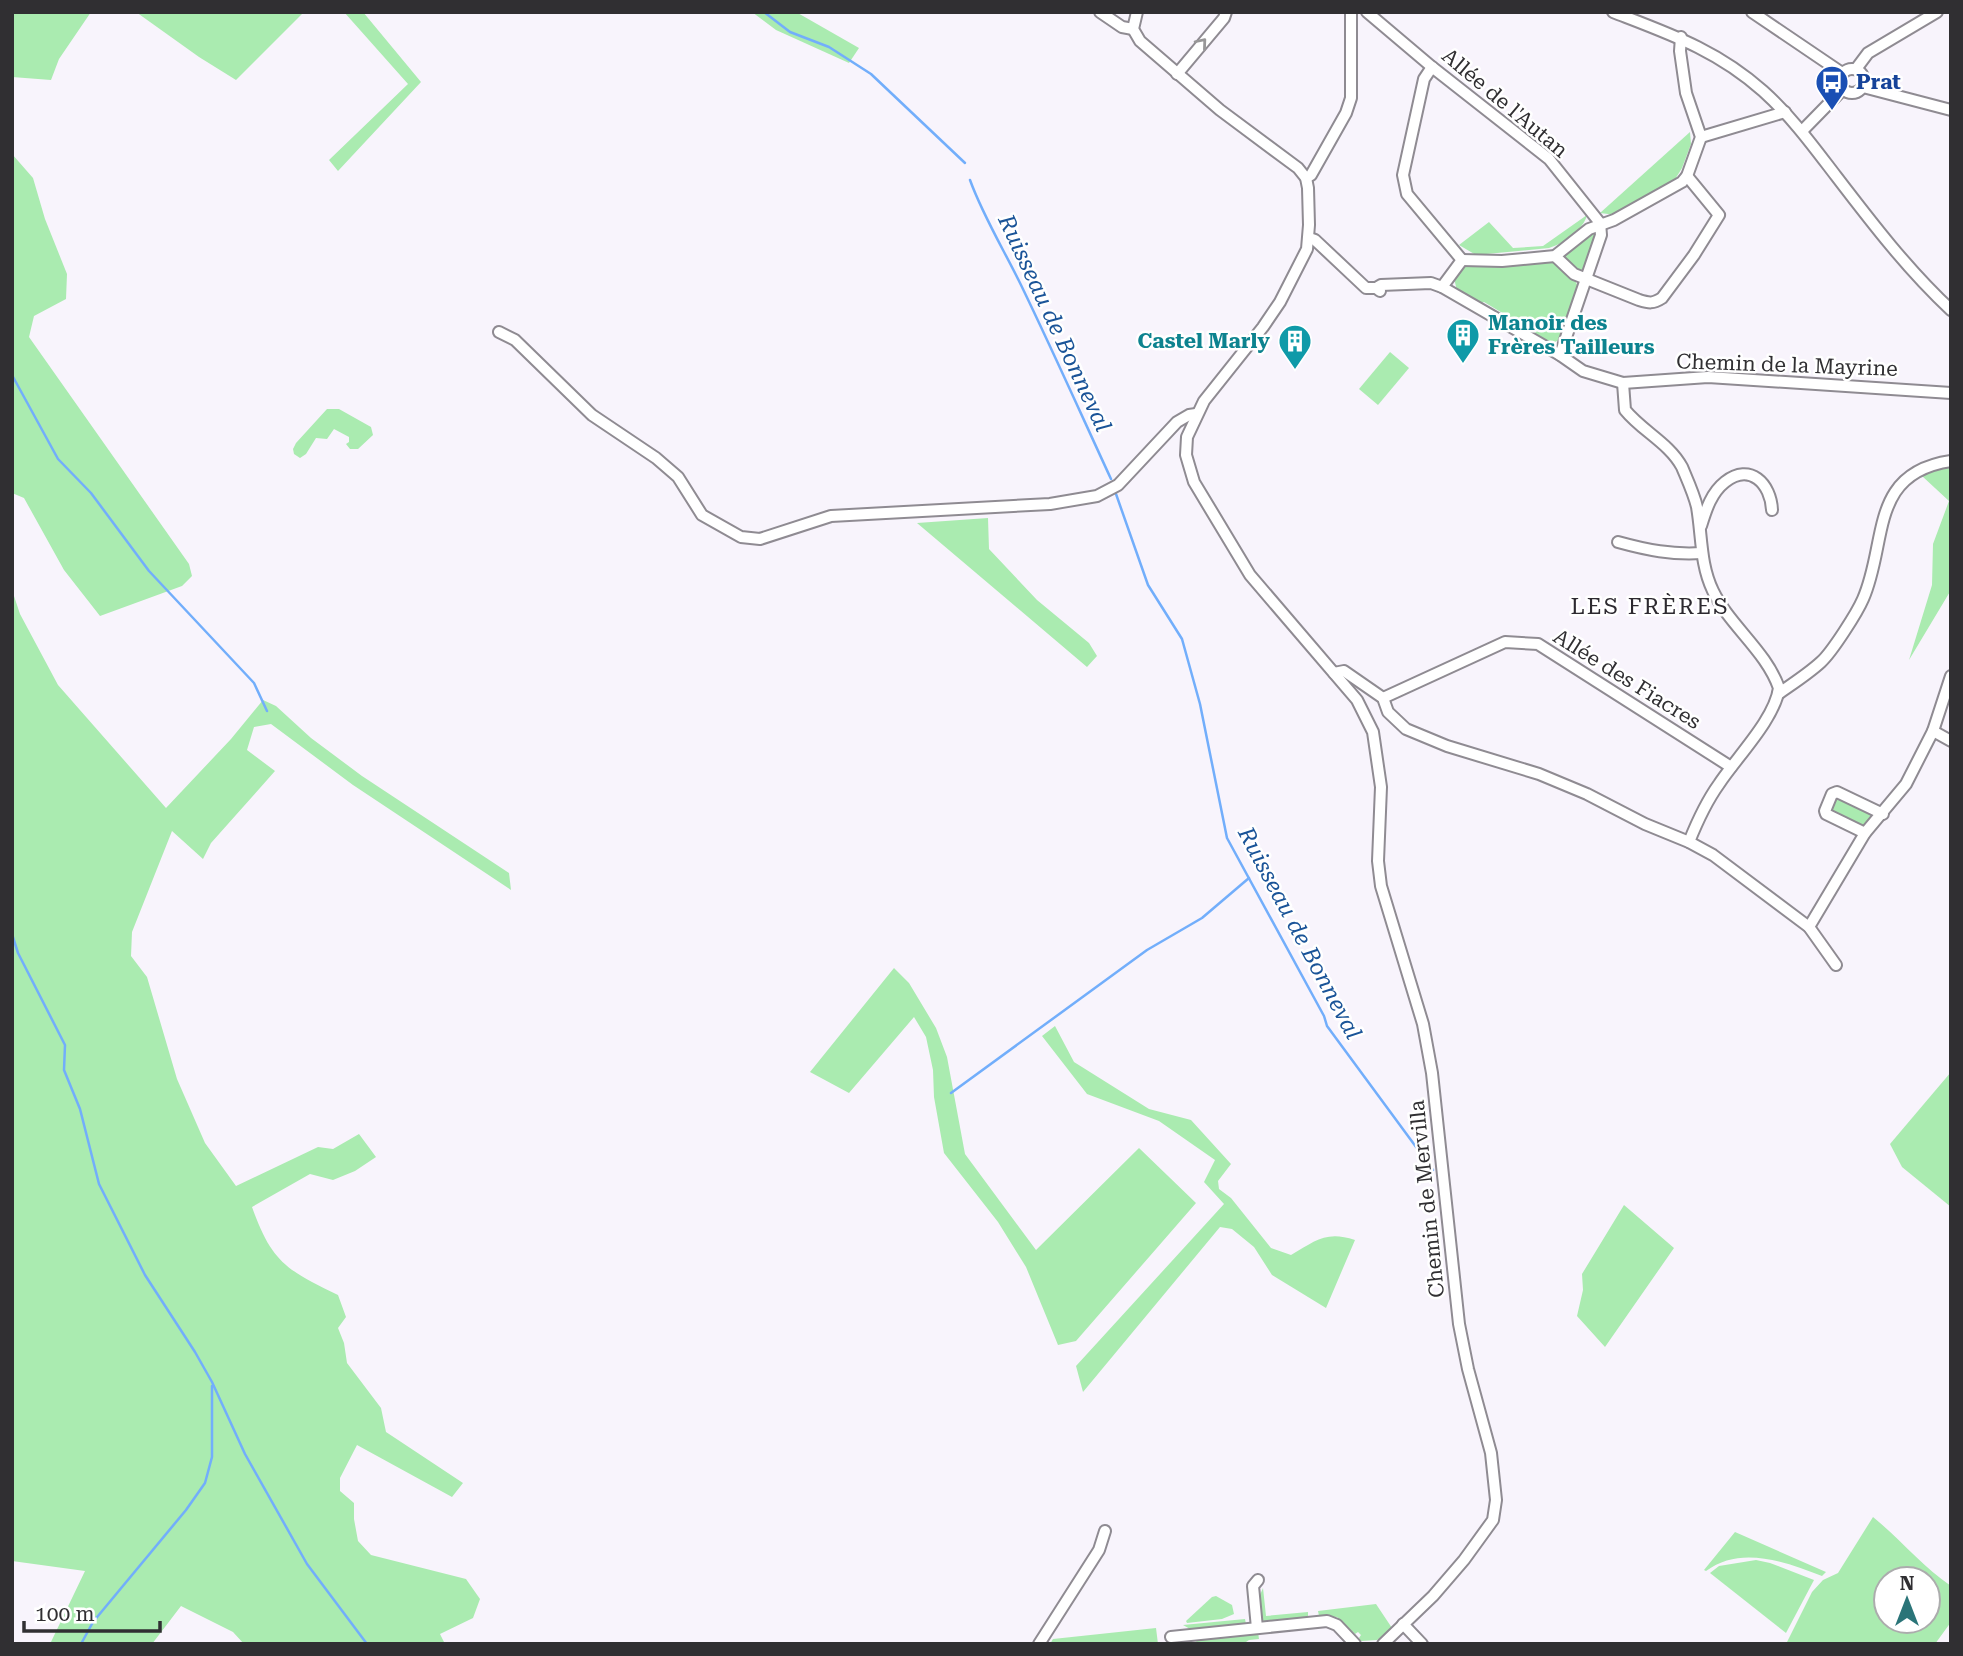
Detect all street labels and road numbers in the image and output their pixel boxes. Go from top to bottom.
street label: Allée de l'Autan [1437,44,1573,163]
street label: Chemin de la Mayrine [1676,349,1898,381]
street label: Allée des Fiacres [1549,624,1705,734]
street label: Chemin de Mervilla [1405,1098,1449,1299]

